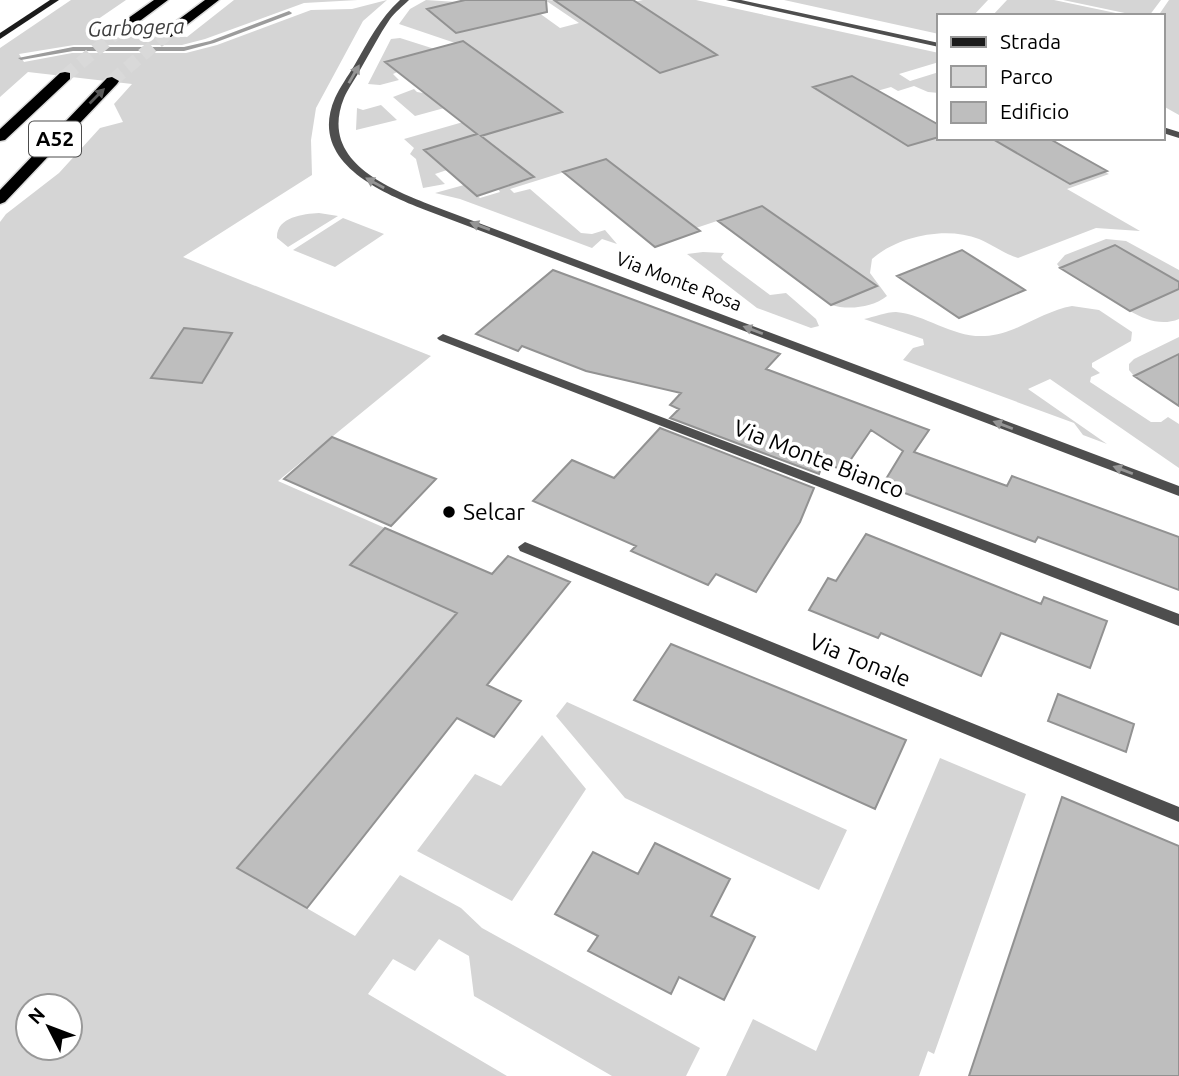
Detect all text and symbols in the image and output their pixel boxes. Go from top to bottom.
water label: Garbogera [87,13,185,41]
legend [937,14,1165,140]
text: Strada [1000,29,1061,53]
one-way arrow [348,64,360,84]
text: Parco [1000,64,1053,88]
one-way arrow [89,87,106,104]
text: Edificio [1000,99,1069,123]
road number: A52 [29,122,81,156]
one-way arrow [365,177,385,189]
one-way arrow [469,220,490,231]
street label: Via Monte Rosa [613,247,745,315]
one-way arrow [742,325,763,336]
street label: Via Monte Bianco [730,414,908,503]
one-way arrow [993,419,1014,430]
one-way arrow [1113,464,1134,475]
place label: Selcar [463,499,525,524]
marker: Selcar [441,504,457,520]
street label: Via Tonale [806,628,914,691]
north arrow [14,992,84,1062]
text: N [23,1003,49,1028]

